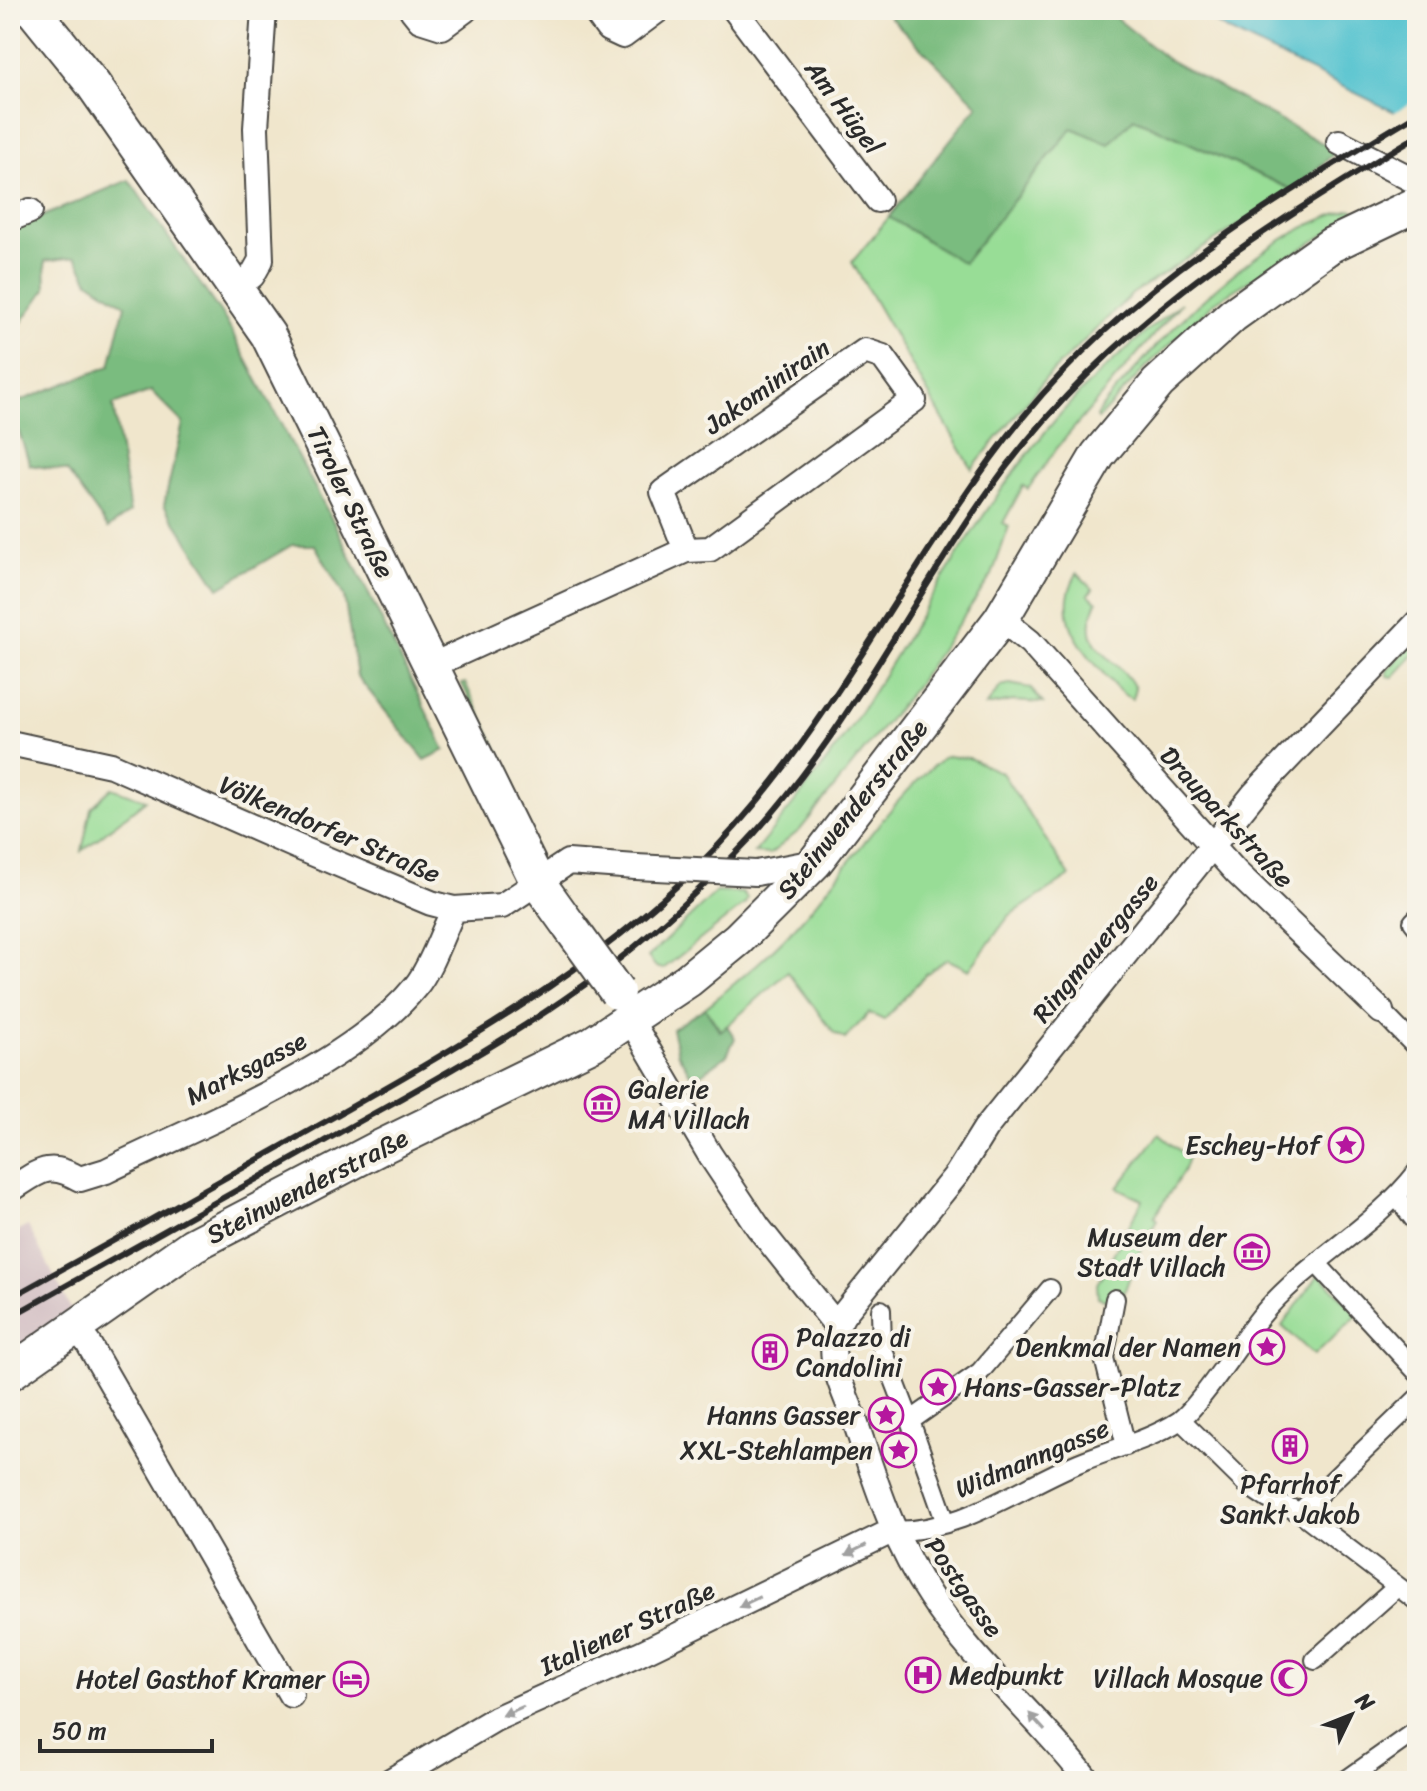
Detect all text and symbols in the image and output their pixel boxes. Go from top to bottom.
street label: Am Hügel [792,48,896,165]
street label: Jakominirain [693,325,840,447]
street label: Tiroler Straße [294,418,408,586]
street label: Steinwenderstraße [764,708,940,910]
street label: Drauparkstraße [1148,735,1306,899]
street label: Völkendorfer Straße [212,762,448,896]
street label: Ringmauergasse [1020,862,1171,1033]
street label: Marksgasse [177,1018,315,1118]
place label: Galerie MA Villach [628,1066,750,1142]
museum icon: Galerie MA Villach [583,1085,621,1123]
street label: Steinwenderstraße [198,1115,417,1257]
place label: Eschey-Hof [1185,1122,1323,1168]
place icon: Eschey-Hof [1327,1126,1365,1164]
place label: Museum der Stadt Villach [1077,1214,1227,1290]
museum icon: Museum der Stadt Villach [1233,1233,1271,1271]
place label: Palazzo di Candolini [796,1314,911,1390]
place label: Denkmal der Namen [1015,1324,1241,1370]
place icon: Denkmal der Namen [1248,1328,1286,1366]
building icon: Palazzo di Candolini [751,1333,789,1371]
place label: Hans-Gasser-Platz [964,1364,1181,1410]
place icon: Hans-Gasser-Platz [919,1368,957,1406]
place label: Hanns Gasser [707,1392,861,1438]
place icon: Hanns Gasser [867,1396,905,1434]
street label: Widmanngasse [947,1405,1117,1511]
place label: XXL-Stehlampen [679,1427,873,1473]
building icon: Pfarrhof Sankt Jakob [1271,1427,1309,1465]
place icon: XXL-Stehlampen [880,1431,918,1469]
place label: Pfarrhof Sankt Jakob [1220,1461,1360,1537]
street label: Postgasse [912,1527,1016,1648]
one-way arrow [844,1543,867,1556]
street label: Italiener Straße [531,1567,723,1689]
one-way arrow [737,1595,761,1609]
place label: Medpunkt [949,1652,1064,1698]
place label: Villach Mosque [1093,1655,1263,1701]
place label: Hotel Gasthof Kramer [76,1656,326,1702]
hospital icon: Medpunkt [904,1656,942,1694]
mosque icon: Villach Mosque [1270,1659,1308,1697]
hotel icon: Hotel Gasthof Kramer [332,1660,370,1698]
north arrow [1311,1675,1391,1755]
text: N [1345,1682,1385,1721]
scale bar [40,1703,212,1753]
one-way arrow [501,1704,525,1718]
text: 50 m [52,1710,107,1752]
one-way arrow [1028,1713,1046,1732]

